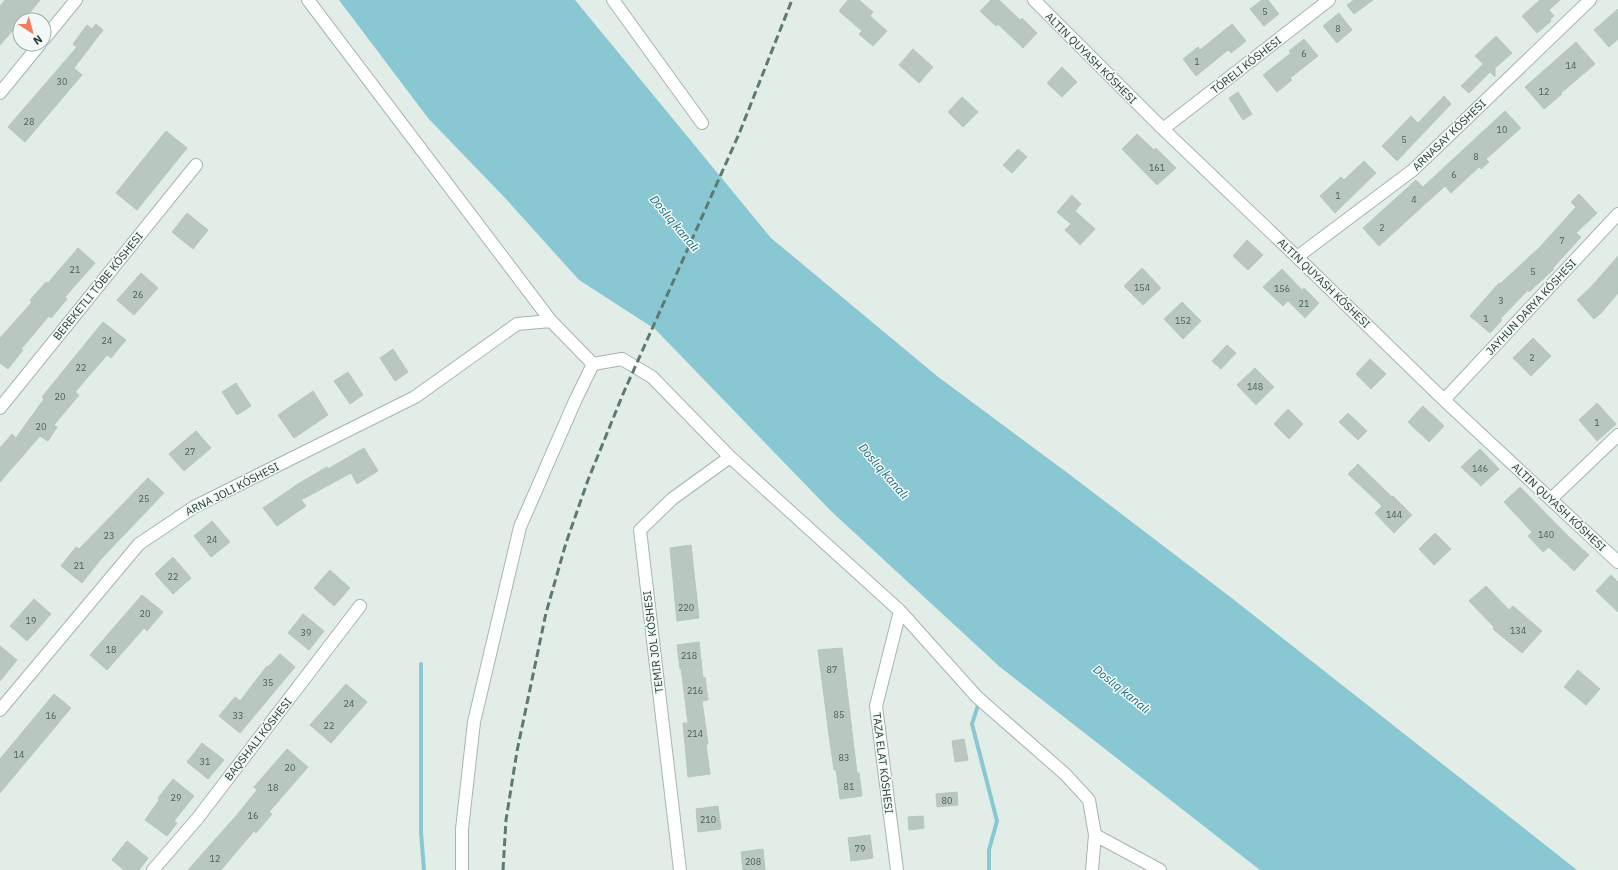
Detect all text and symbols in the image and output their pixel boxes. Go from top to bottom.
house number: 5 [1262,6,1268,17]
street label: ALTIN QUYASH KÓSHESI [1042,9,1140,107]
north arrow [12,12,52,52]
house number: 8 [1335,23,1341,34]
text: N [31,32,45,48]
street label: TÓRELI KÓSHESI [1208,33,1284,97]
house number: 6 [1301,48,1307,59]
house number: 1 [1194,56,1200,67]
house number: 14 [1566,60,1576,71]
house number: 30 [57,76,67,87]
house number: 12 [1539,86,1549,97]
street label: ARNASAY KÓSHESI [1409,96,1489,174]
house number: 28 [24,116,34,127]
house number: 10 [1497,124,1507,135]
house number: 5 [1401,134,1407,145]
house number: 8 [1473,151,1479,162]
house number: 161 [1149,162,1165,173]
house number: 6 [1451,169,1457,180]
house number: 1 [1335,190,1341,201]
water label: Doslıq kanalı [647,192,703,254]
house number: 4 [1411,194,1417,205]
house number: 2 [1379,222,1385,233]
street label: BEREKETLI TÓBE KÓSHESI [50,229,146,343]
street label: ALTIN QUYASH KÓSHESI [1275,235,1373,331]
house number: 7 [1559,235,1565,246]
street label: JAYHUN DARYA KÓSHESI [1483,256,1579,358]
house number: 21 [70,264,80,275]
house number: 5 [1530,266,1536,277]
house number: 154 [1134,282,1150,293]
house number: 156 [1274,283,1290,294]
house number: 26 [133,289,143,300]
house number: 3 [1498,295,1504,306]
house number: 21 [1299,298,1309,309]
house number: 1 [1483,313,1489,324]
house number: 152 [1175,315,1191,326]
house number: 24 [102,335,112,346]
house number: 2 [1529,352,1535,363]
house number: 22 [76,362,86,373]
house number: 148 [1247,381,1263,392]
house number: 20 [55,391,65,402]
house number: 1 [1594,417,1600,428]
house number: 20 [36,421,46,432]
water label: Doslıq kanalı [856,440,912,502]
house number: 27 [185,446,195,457]
street label: ARNA JOLI KÓSHESI [183,459,281,519]
street label: ALTIN QUYASH KÓSHESI [1509,460,1609,554]
house number: 146 [1472,463,1488,474]
house number: 25 [139,493,149,504]
house number: 144 [1386,509,1402,520]
house number: 140 [1538,529,1554,540]
house number: 23 [104,530,114,541]
house number: 24 [207,534,217,545]
house number: 21 [74,560,84,571]
house number: 22 [168,571,178,582]
street label: TEMIR JOL KÓSHESI [640,590,666,694]
house number: 220 [678,602,694,613]
house number: 20 [140,608,150,619]
house number: 19 [26,615,36,626]
house number: 134 [1510,625,1526,636]
house number: 39 [301,627,311,638]
house number: 18 [106,644,116,655]
house number: 218 [681,650,697,661]
water label: Doslıq kanalı [1090,661,1154,717]
house number: 87 [827,664,837,675]
house number: 35 [263,677,273,688]
house number: 216 [687,685,703,696]
street label: BAQSHALI KÓSHESI [221,695,295,783]
house number: 24 [344,698,354,709]
house number: 85 [834,709,844,720]
house number: 16 [46,710,56,721]
house number: 33 [233,710,243,721]
street label: TAZA ELAT KÓSHESI [870,712,896,814]
house number: 22 [324,720,334,731]
house number: 214 [687,728,703,739]
house number: 14 [14,749,24,760]
house number: 83 [839,752,849,763]
house number: 31 [200,756,210,767]
house number: 20 [285,762,295,773]
house number: 81 [844,781,854,792]
house number: 18 [268,782,278,793]
house number: 29 [171,792,181,803]
house number: 80 [942,795,952,806]
house number: 16 [248,810,258,821]
house number: 210 [700,814,716,825]
house number: 79 [855,843,865,854]
house number: 12 [210,853,220,864]
house number: 208 [745,856,761,867]

